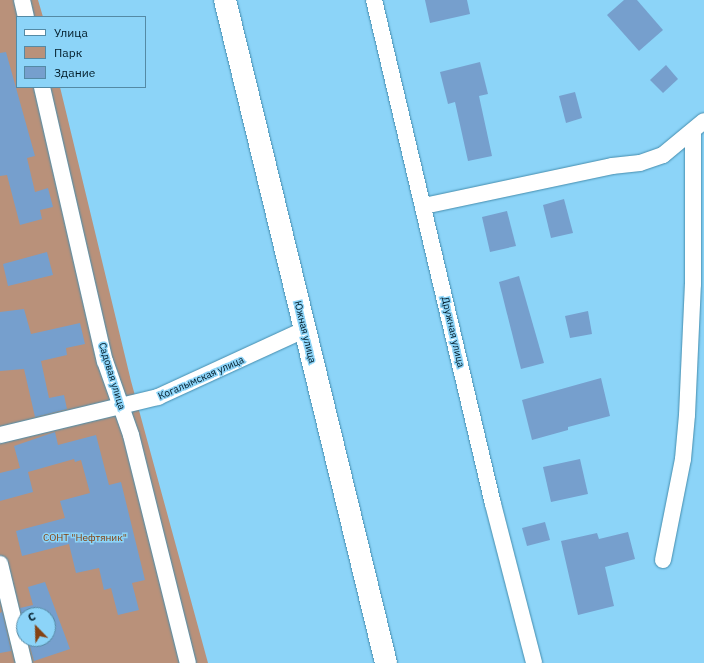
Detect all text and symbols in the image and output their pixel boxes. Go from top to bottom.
legend [16,16,146,88]
text: Улица [54,25,88,40]
text: Парк [54,45,82,60]
text: Здание [54,65,95,80]
street label: Дружная улица [439,295,467,369]
street label: Южная улица [291,300,319,364]
street label: Садовая улица [96,341,128,411]
street label: Когалымская улица [156,354,246,402]
park label: СОНТ "Нефтяник" [43,532,127,544]
north arrow [16,607,56,647]
text: С [26,609,38,625]

